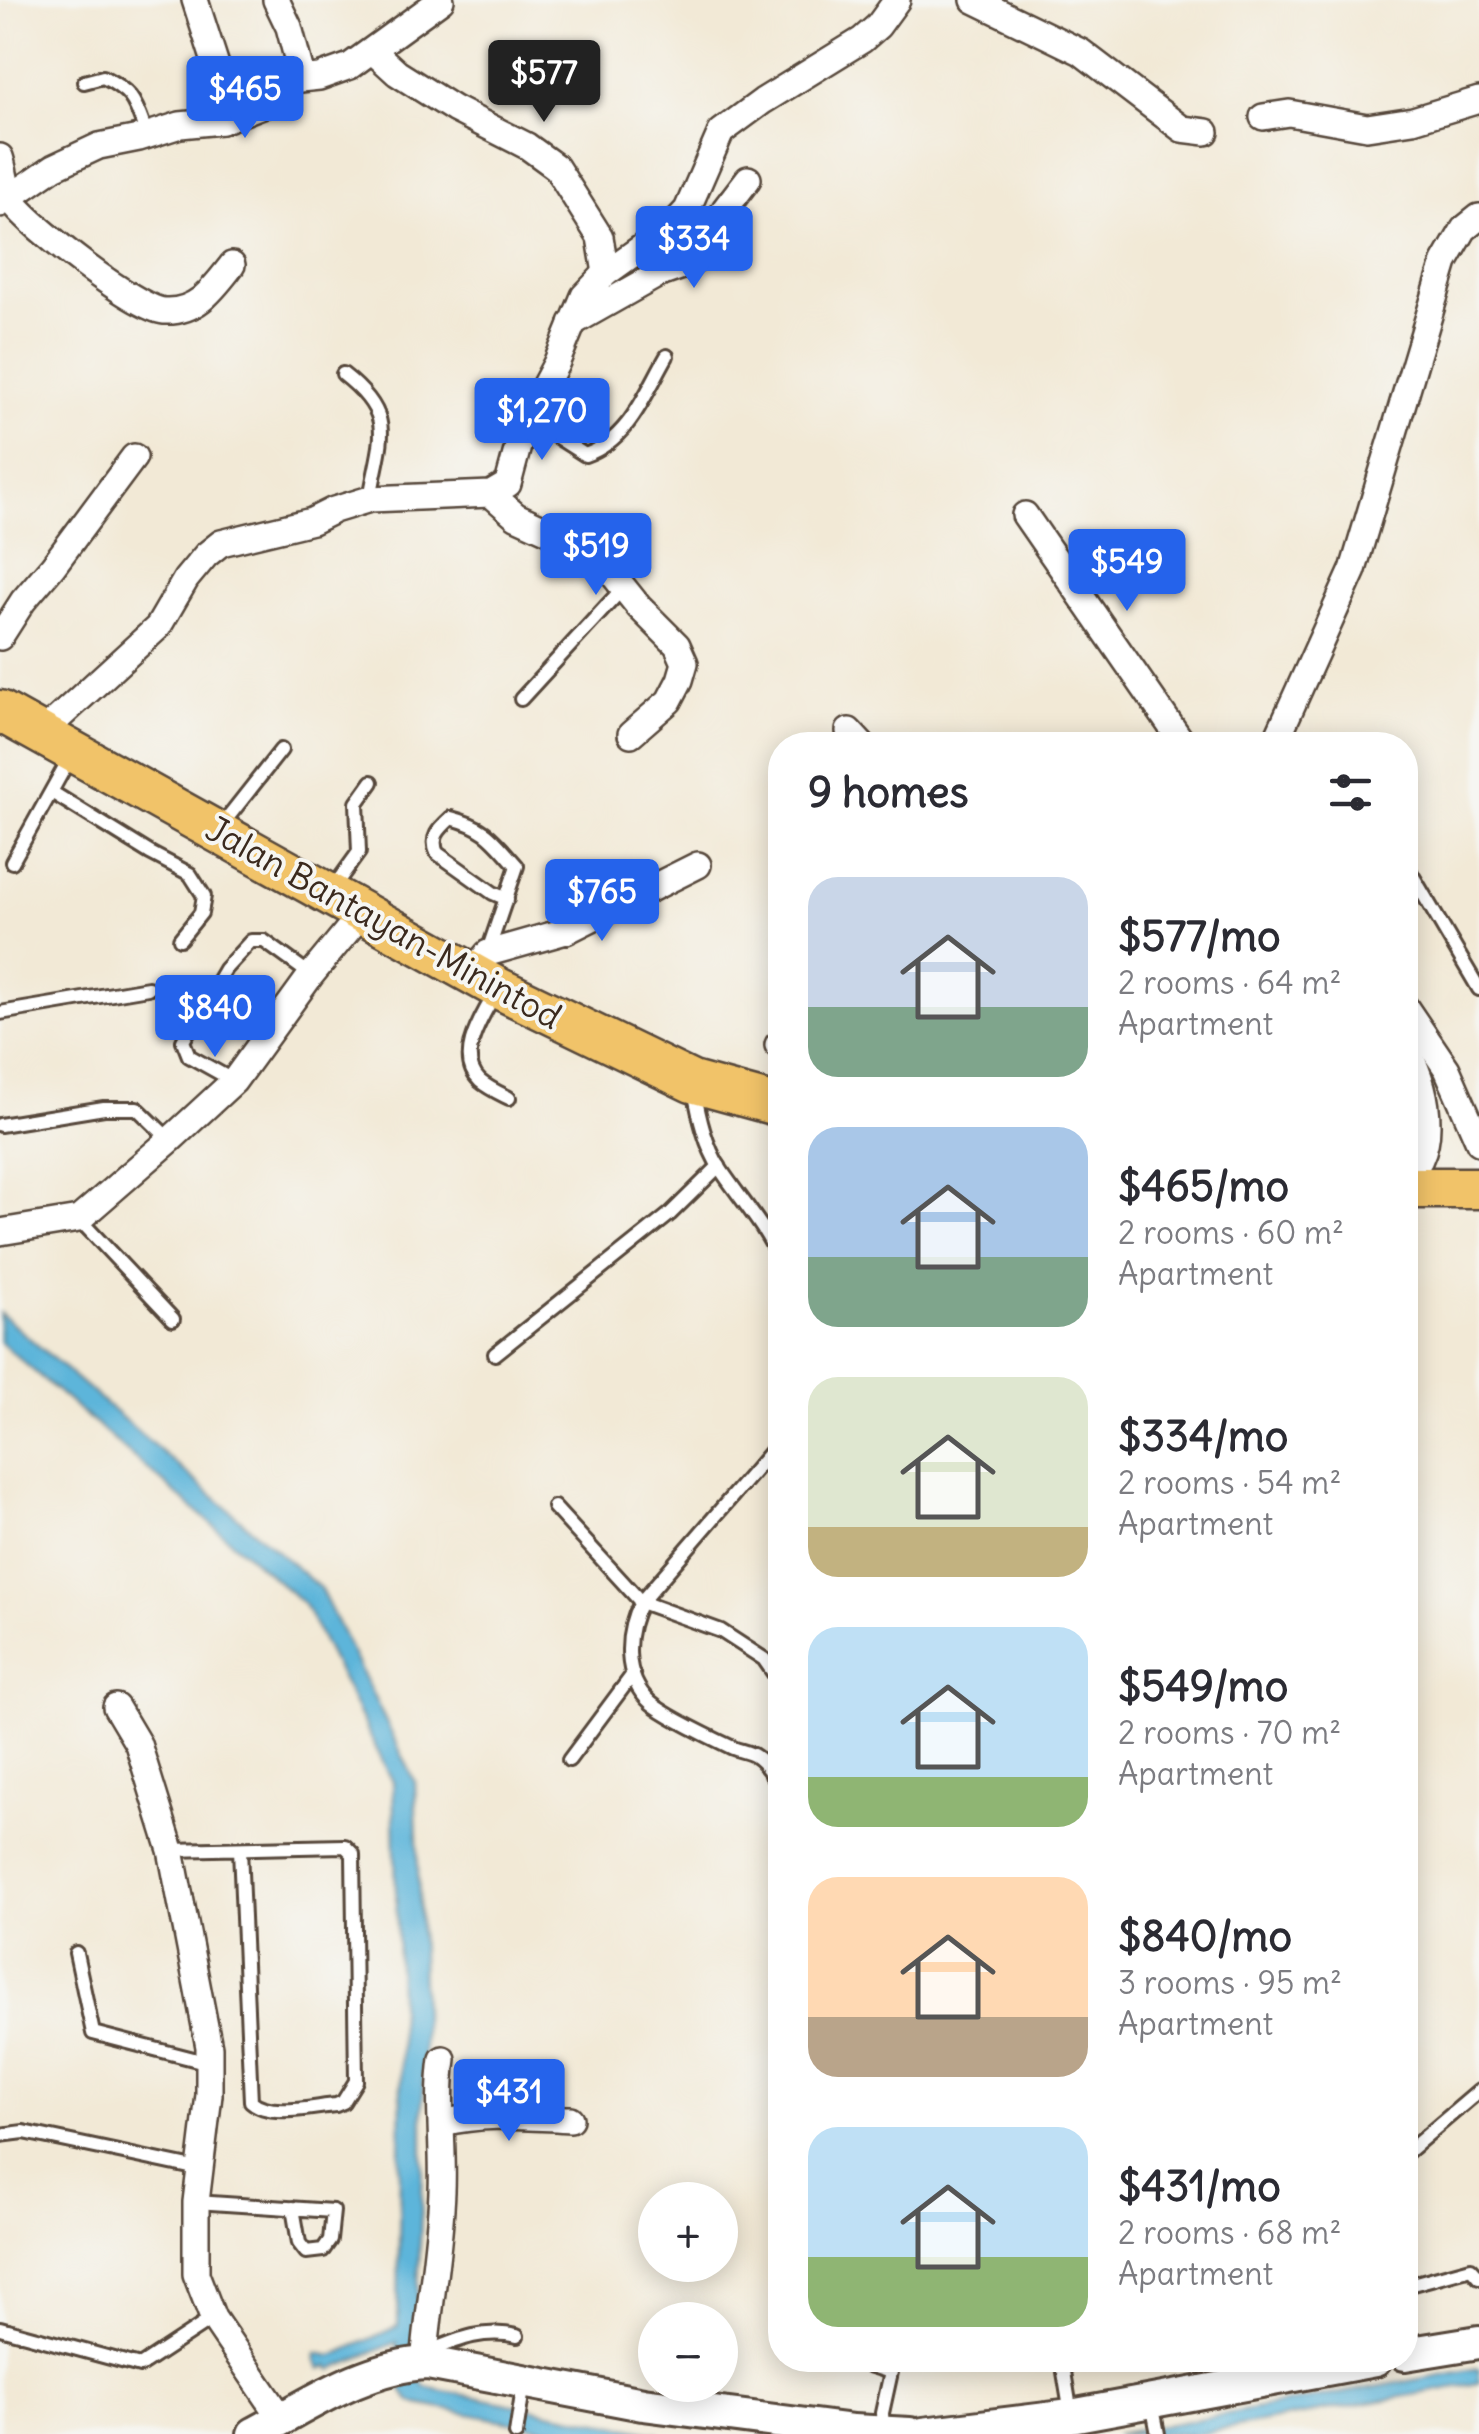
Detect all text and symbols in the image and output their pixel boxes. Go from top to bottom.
pin: $577 [485,40,603,125]
text: $577 [510,52,578,93]
pin: $465 [186,56,304,141]
text: $465 [208,68,282,109]
pin: $334 [635,206,753,291]
text: $334 [658,218,730,259]
pin: $1,270 [461,378,623,463]
text: $1,270 [497,390,587,431]
pin: $519 [537,513,655,598]
text: $519 [562,525,630,566]
pin: $549 [1068,529,1186,614]
text: $549 [1090,541,1164,582]
icon: filters [1323,765,1378,820]
text: 9 homes [808,766,969,818]
street label: Jalan Bantayan-Minintod [199,806,569,1038]
pin: $765 [543,859,661,944]
text: $765 [567,871,637,912]
text: $577/mo [1118,910,1281,962]
icon: home [888,917,1008,1037]
text: 2 rooms · 64 m² [1118,962,1341,1003]
pin: $840 [156,975,274,1060]
text: $840 [177,987,253,1028]
text: Apartment [1118,1003,1273,1044]
text: $465/mo [1118,1160,1289,1212]
icon: home [888,1167,1008,1287]
text: 2 rooms · 60 m² [1118,1212,1344,1253]
text: Apartment [1118,1253,1273,1294]
text: $334/mo [1118,1410,1288,1462]
icon: home [888,1417,1008,1537]
text: 2 rooms · 54 m² [1118,1462,1341,1503]
text: Apartment [1118,1503,1273,1544]
text: $549/mo [1118,1660,1288,1712]
icon: home [888,1667,1008,1787]
text: 2 rooms · 70 m² [1118,1712,1341,1753]
text: Apartment [1118,1753,1273,1794]
text: $840/mo [1118,1910,1292,1962]
icon: home [888,1917,1008,2037]
text: 3 rooms · 95 m² [1118,1962,1342,2003]
text: Apartment [1118,2003,1273,2044]
pin: $431 [450,2059,568,2144]
text: $431 [476,2071,542,2112]
text: $431/mo [1118,2160,1281,2212]
icon: home [888,2167,1008,2287]
map controls [638,2182,738,2402]
button: + [638,2182,738,2282]
text: 2 rooms · 68 m² [1118,2212,1341,2253]
text: Apartment [1118,2253,1273,2294]
button: − [638,2302,738,2402]

